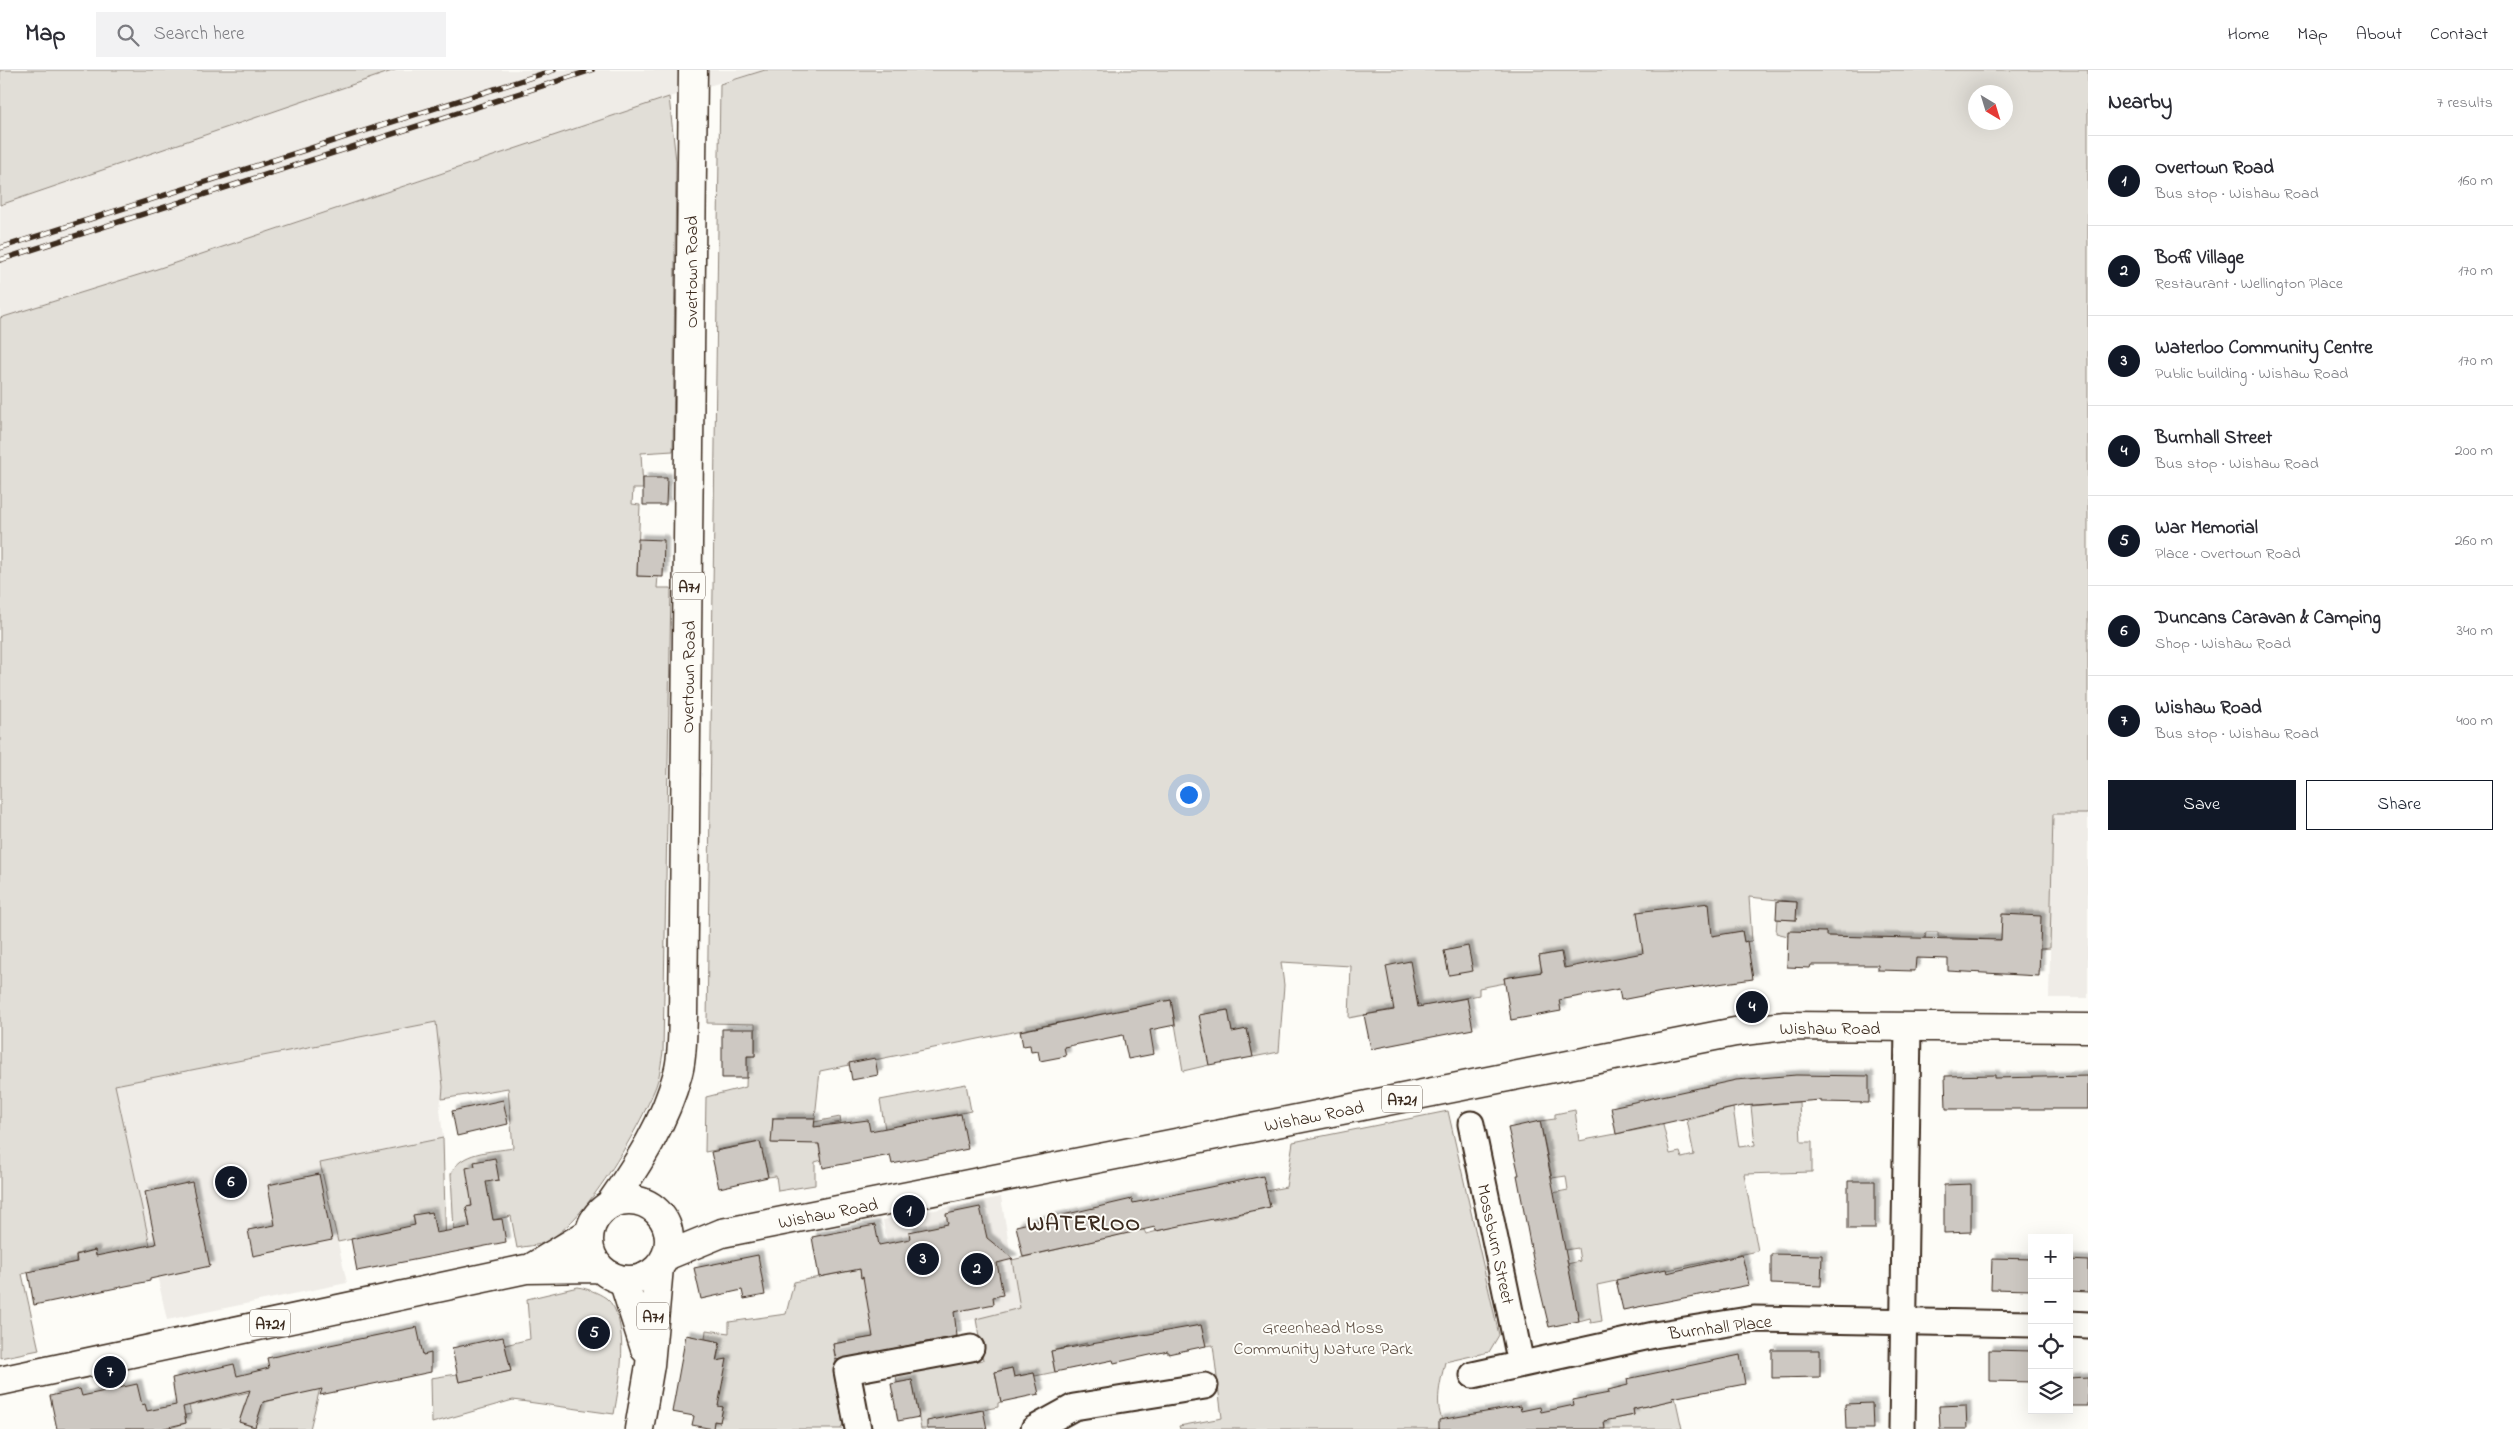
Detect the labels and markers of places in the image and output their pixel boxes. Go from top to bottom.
pin: 4 [1736,988,1768,1026]
pin: 6 [215,1163,247,1201]
pin: 1 [893,1192,925,1230]
pin: 3 [907,1240,939,1278]
pin: 2 [961,1250,993,1288]
pin: 5 [578,1314,610,1352]
pin: 7 [94,1353,126,1391]

